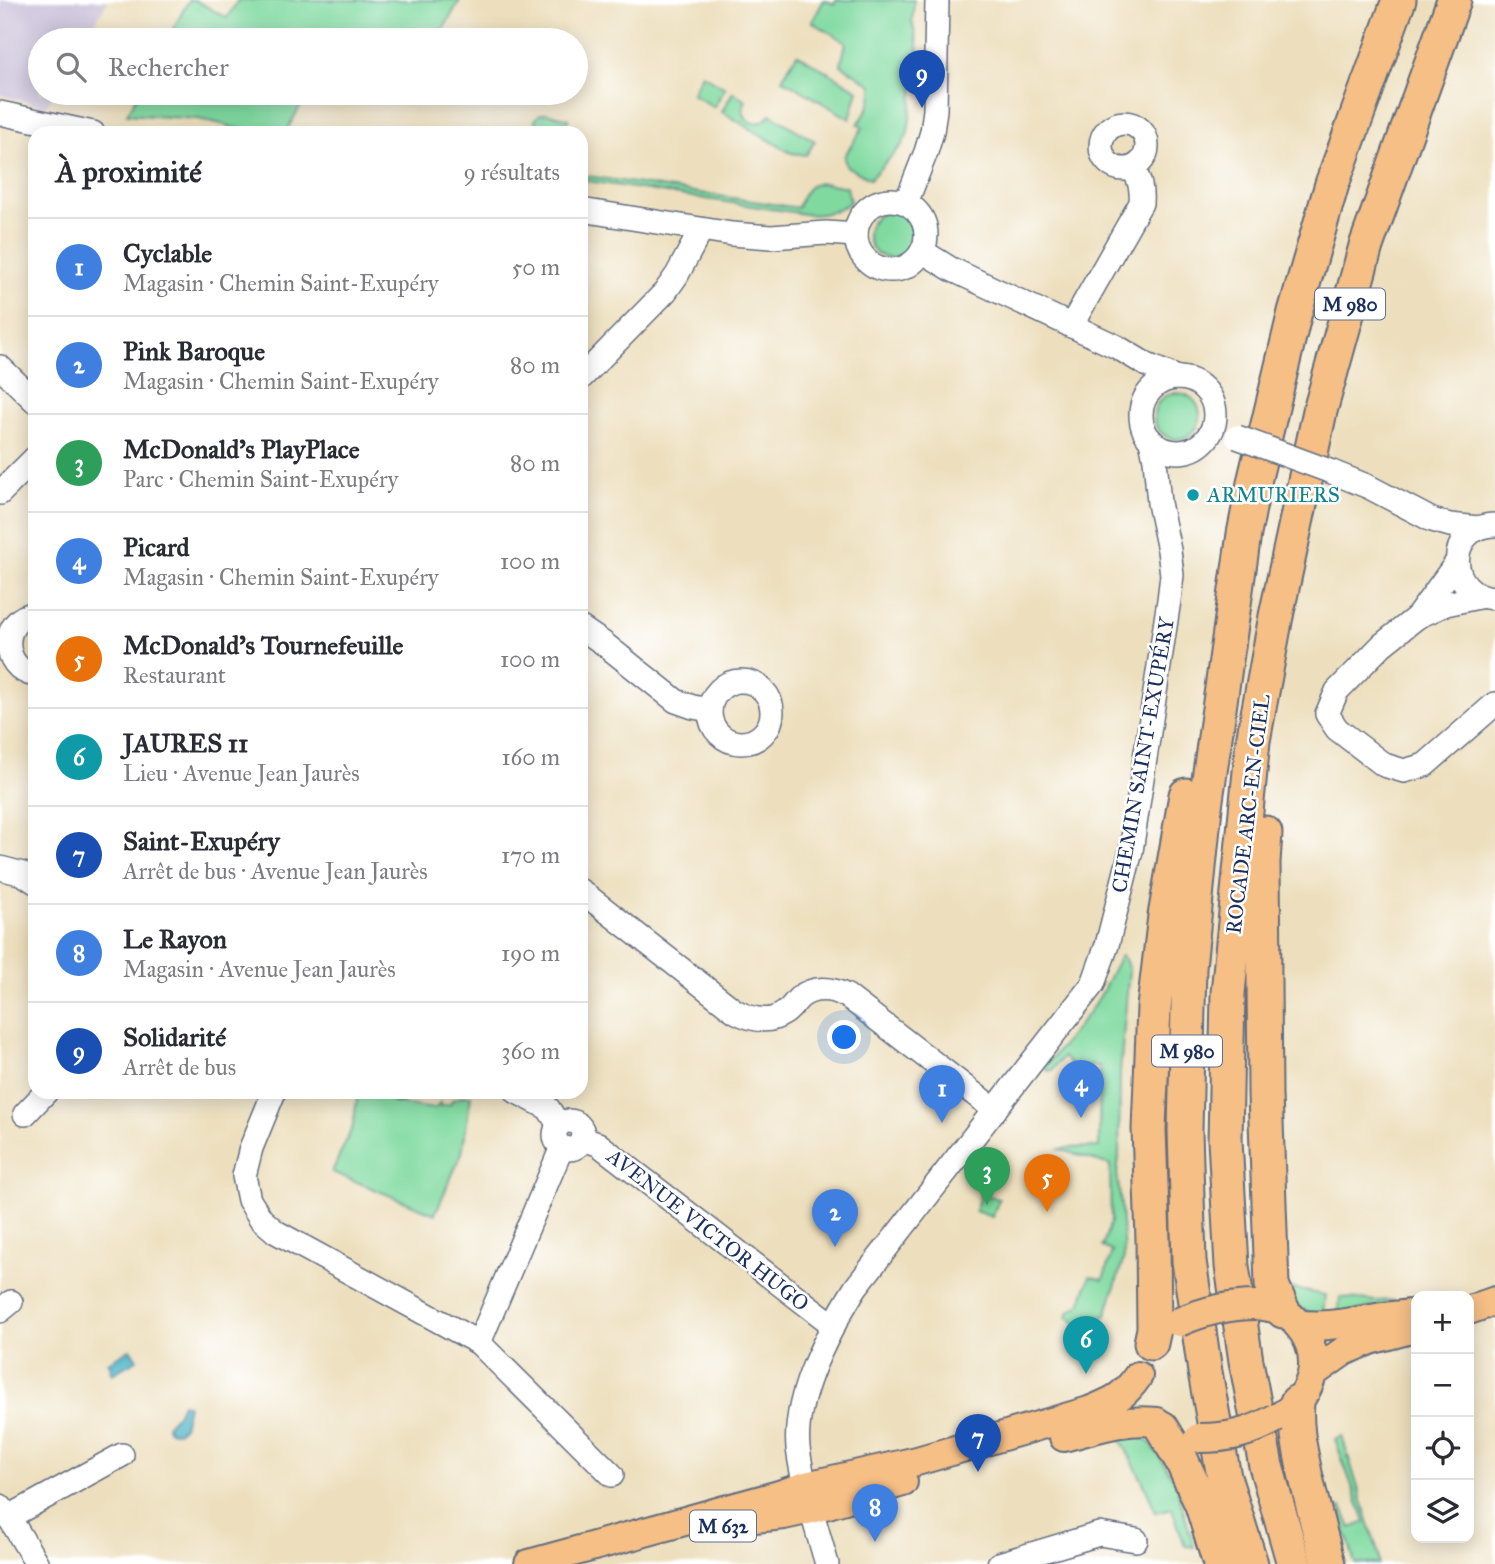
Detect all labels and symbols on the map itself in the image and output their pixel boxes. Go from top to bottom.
pin: 9 [899,50,945,108]
road number: M 980 [1315,288,1385,320]
place label: ARMURIERS [1206,482,1340,508]
marker: ARMURIERS [1185,487,1201,503]
street label: CHEMIN SAINT-EXUPÉRY [1105,614,1180,895]
street label: ROCADE ARC-EN-CIEL [1220,692,1276,935]
your location [827,1020,861,1054]
road number: M 980 [1152,1036,1222,1066]
pin: 4 [1058,1060,1104,1118]
pin: 1 [919,1065,965,1123]
street label: AVENUE VICTOR HUGO [601,1142,814,1317]
pin: 3 [964,1147,1010,1205]
pin: 5 [1024,1154,1070,1212]
pin: 2 [812,1189,858,1247]
pin: 6 [1063,1316,1109,1374]
pin: 7 [955,1414,1001,1472]
pin: 8 [852,1484,898,1542]
road number: M 632 [690,1510,756,1542]

